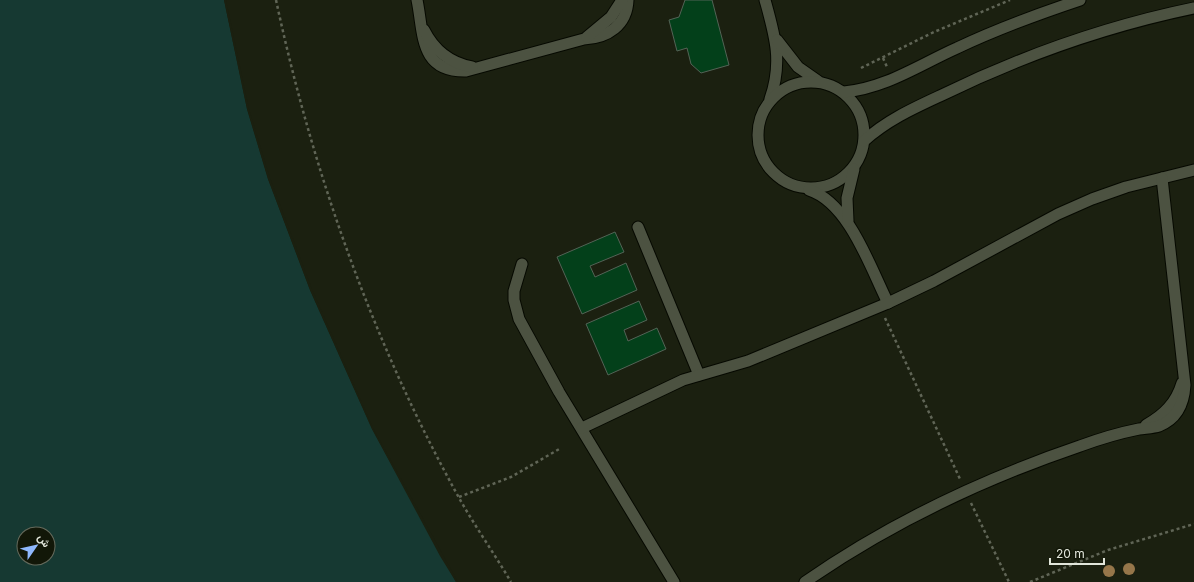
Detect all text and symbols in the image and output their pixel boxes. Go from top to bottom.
north arrow [16,526,56,566]
text: ش [35,531,54,550]
scale bar [1050,540,1104,566]
text: 20 m [1056,546,1085,561]

